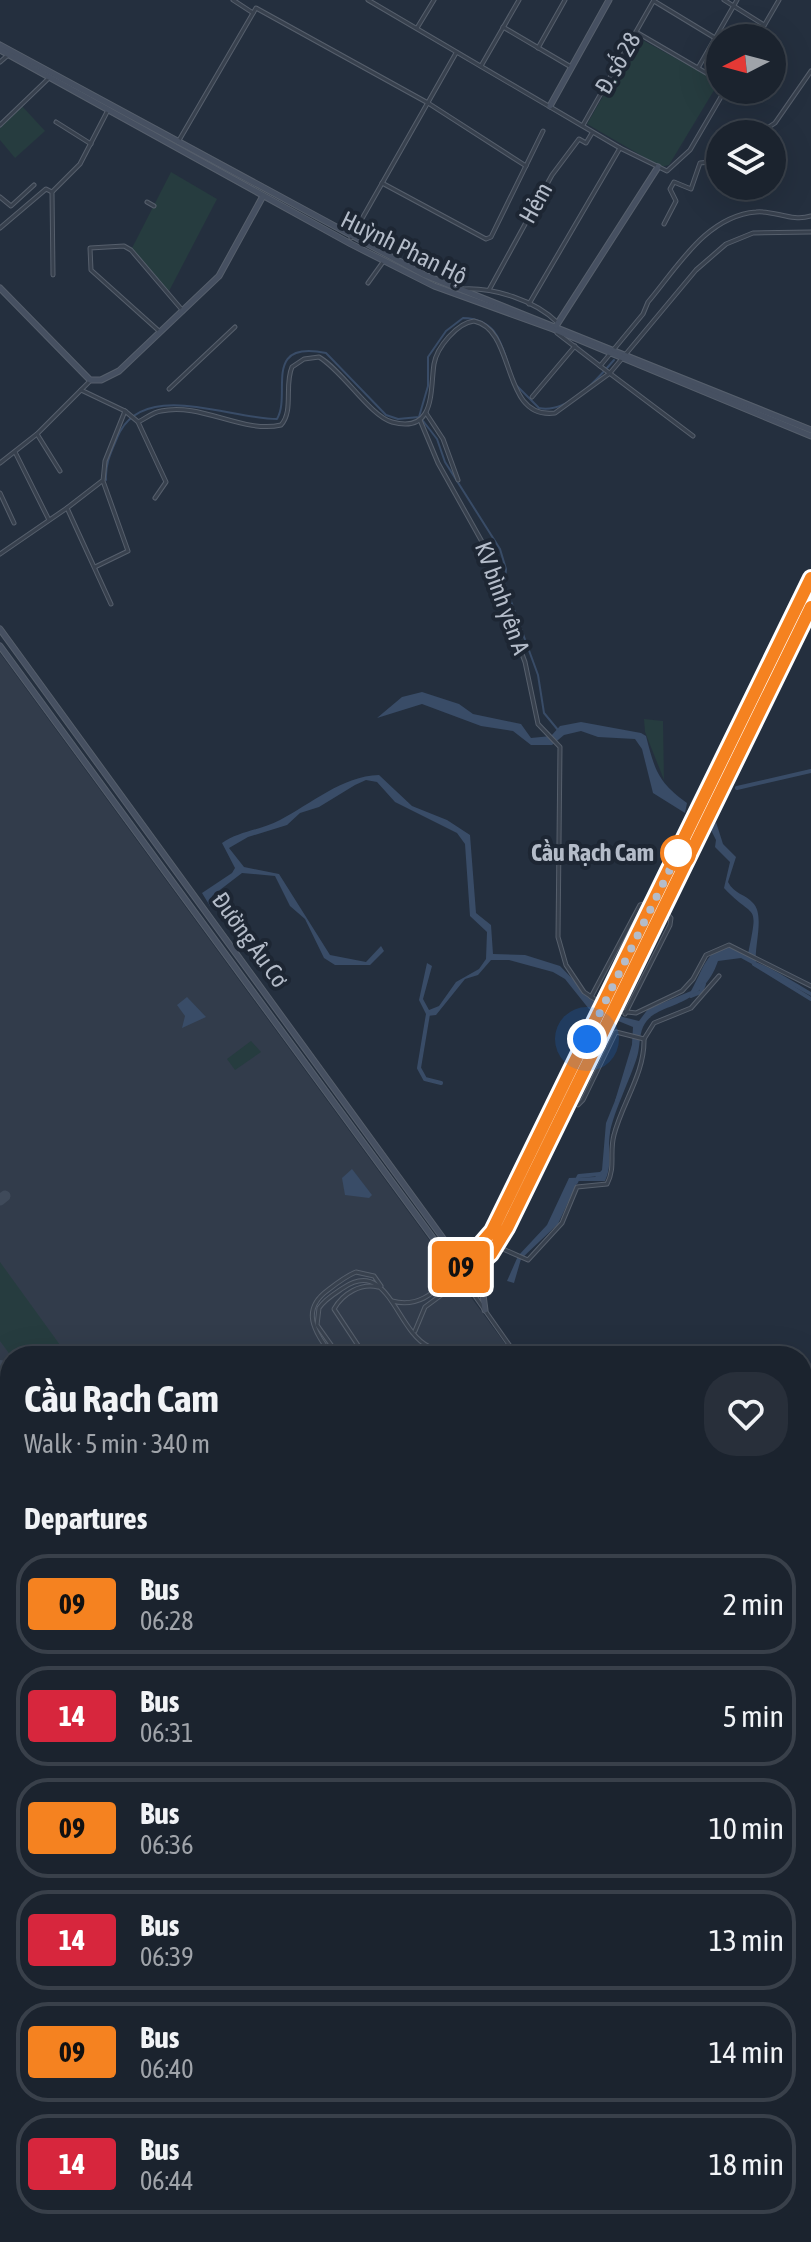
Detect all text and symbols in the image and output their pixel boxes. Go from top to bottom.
north arrow [706,24,786,104]
map controls [706,24,786,200]
street label: Đ. số 28 [589,27,646,98]
button: layers [706,120,786,200]
street label: Hẻm [514,178,558,228]
street label: Huỳnh Phan Hộ [337,205,472,290]
street label: KV bình yên A [470,538,535,658]
marker: Cầu Rạch Cam [661,836,695,870]
place label: Cầu Rạch Cam [531,839,654,866]
street label: Đường Âu Cơ [207,887,294,992]
your location [567,1019,607,1059]
line badge: 09 [425,1241,497,1293]
text: 09 [448,1251,474,1283]
button: heart [704,1372,788,1456]
text: Cầu Rạch Cam [24,1377,219,1420]
text: Walk · 5 min · 340 m [24,1429,210,1459]
text: Departures [24,1501,147,1535]
text: Bus [140,1572,179,1606]
text: 2 min [723,1587,784,1621]
text: 09 [59,1588,85,1620]
text: 06:28 [140,1606,194,1636]
text: Bus [140,1684,179,1718]
text: 5 min [723,1699,784,1733]
text: 14 [59,1700,85,1732]
text: 06:31 [140,1718,194,1748]
text: Bus [140,1796,179,1830]
text: 10 min [709,1811,784,1845]
text: 09 [59,1812,85,1844]
text: 06:36 [140,1830,194,1860]
text: Bus [140,1908,179,1942]
text: 13 min [709,1923,784,1957]
text: 14 [59,1924,85,1956]
text: 06:39 [140,1942,194,1972]
text: Bus [140,2020,179,2054]
text: 14 min [709,2035,784,2069]
text: 09 [59,2036,85,2068]
text: 06:40 [140,2054,194,2084]
text: Bus [140,2132,179,2166]
text: 18 min [709,2147,784,2181]
text: 14 [59,2148,85,2180]
text: 06:44 [140,2166,194,2196]

